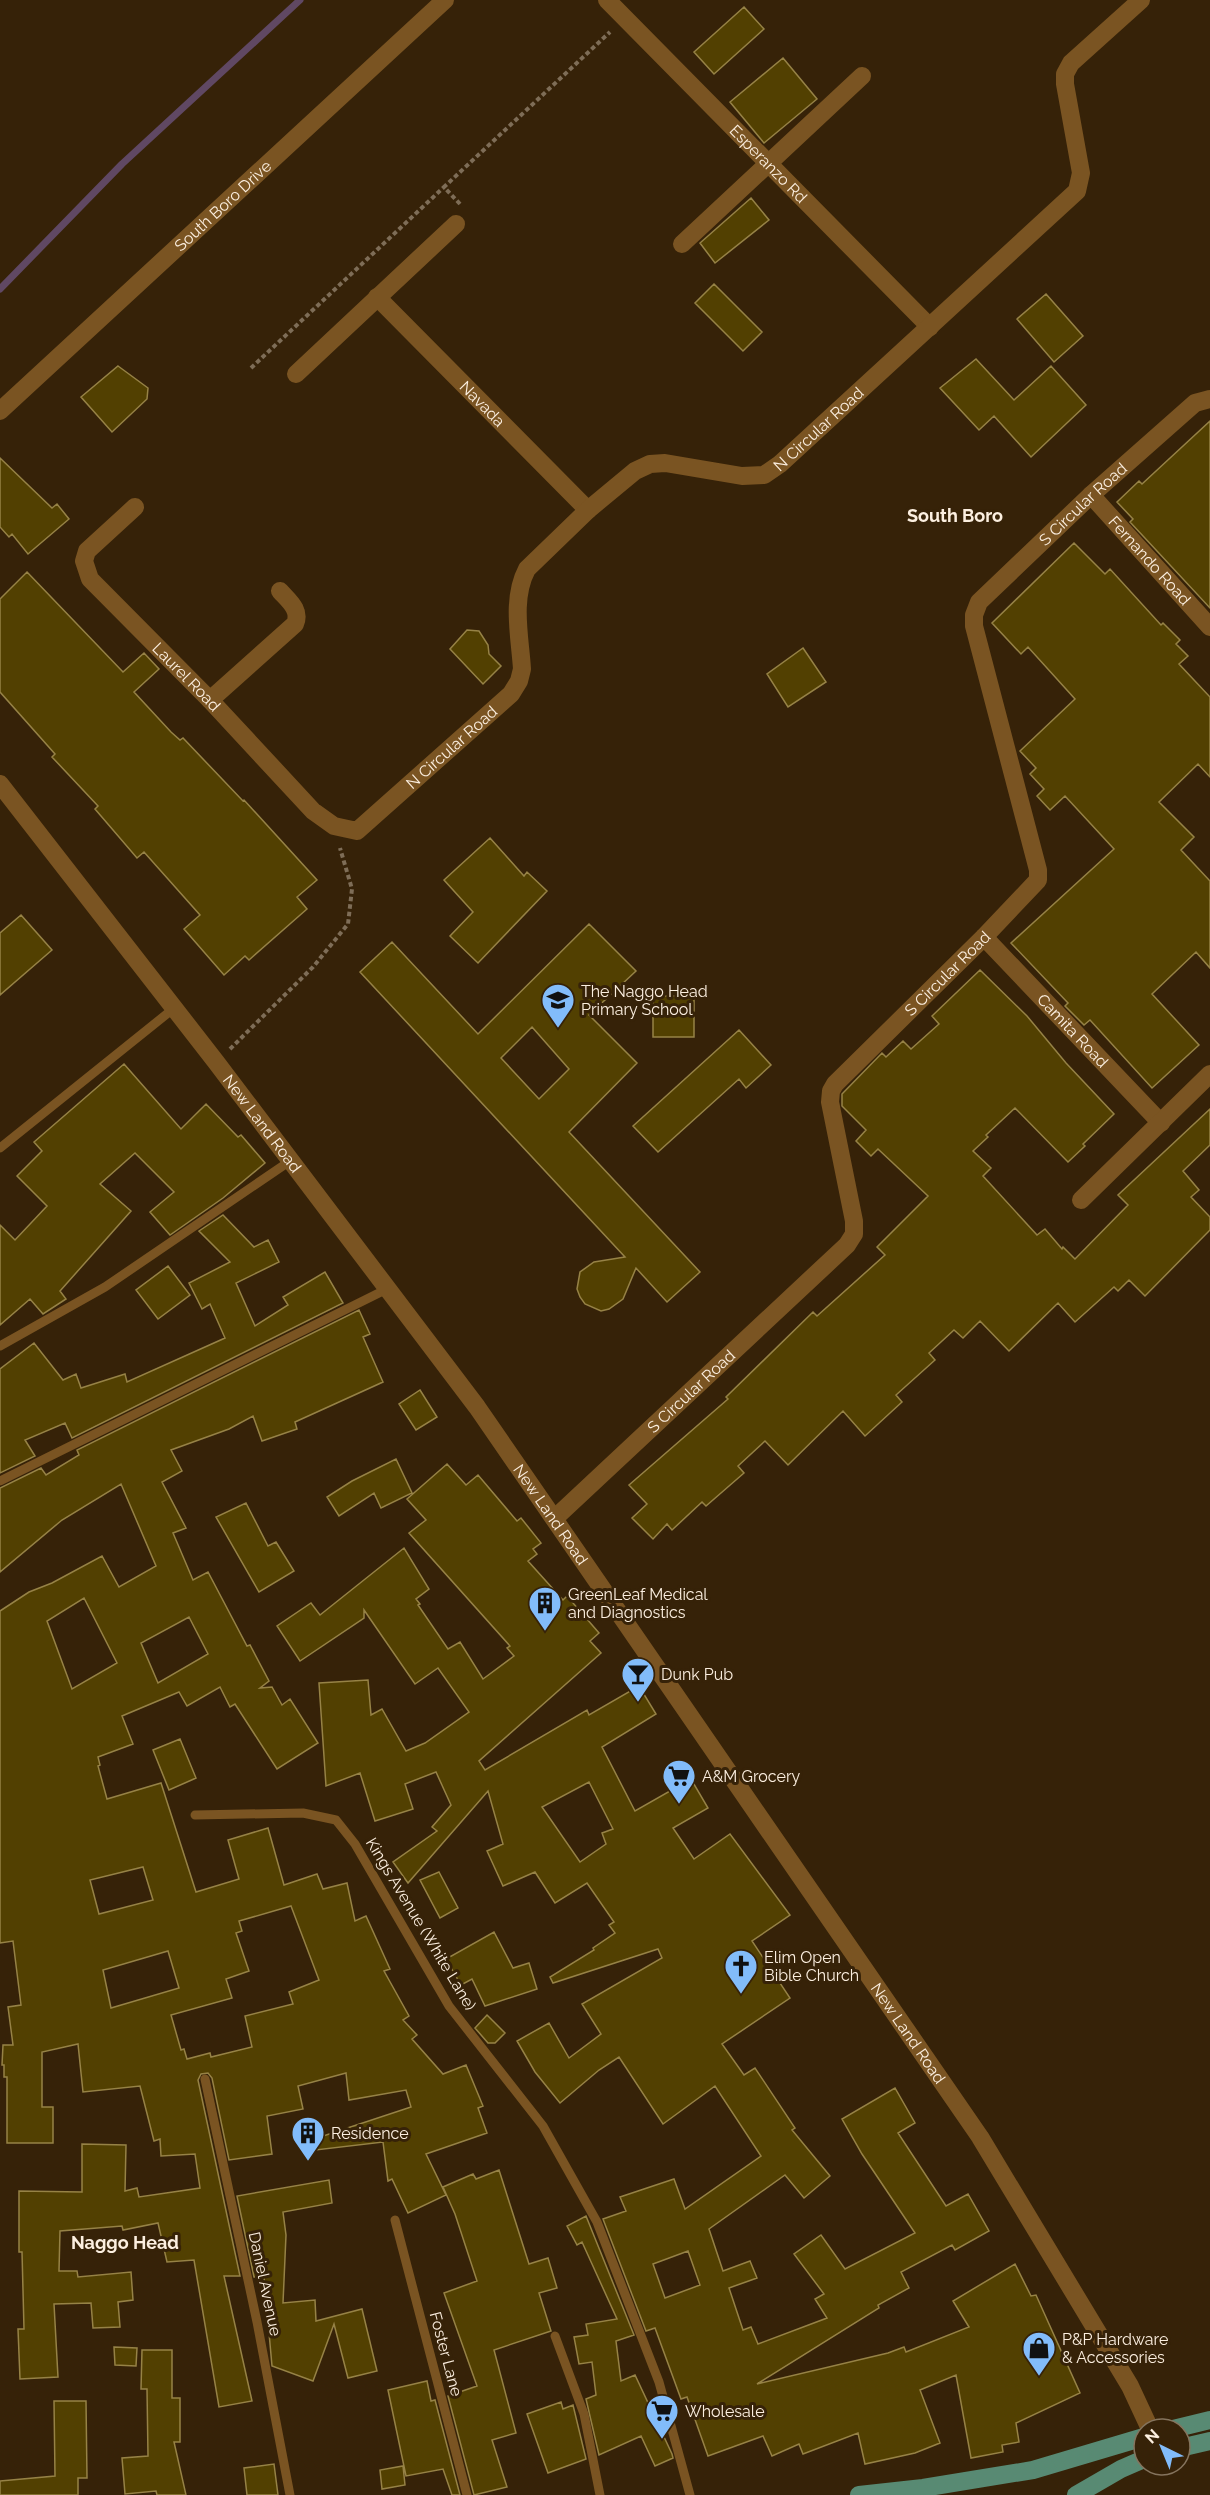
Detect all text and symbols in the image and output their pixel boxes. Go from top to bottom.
street label: Esperanzo Rd [726,121,811,207]
street label: South Boro Drive [170,156,275,255]
street label: Navada [456,377,509,430]
street label: N Circular Road [769,383,867,475]
street label: S Circular Road [1035,459,1130,549]
district label: South Boro [907,505,1003,526]
street label: Fernando Road [1105,512,1195,609]
street label: Laurel Road [149,638,225,715]
street label: N Circular Road [402,702,501,793]
street label: S Circular Road [900,927,994,1020]
school or university icon: The Naggo Head Primary School [540,982,576,1029]
place label: The Naggo Head Primary School [581,982,708,1019]
street label: Camita Road [1033,990,1112,1071]
street label: New Land Road [219,1071,306,1176]
street label: S Circular Road [643,1345,739,1436]
street label: New Land Road [510,1460,592,1568]
building icon: GreenLeaf Medical and Diagnostics [527,1585,563,1632]
place label: GreenLeaf Medical and Diagnostics [568,1585,708,1622]
bar icon: Dunk Pub [620,1656,656,1703]
place label: Dunk Pub [661,1665,733,1684]
supermarket icon: A&M Grocery [661,1758,697,1805]
place label: A&M Grocery [702,1767,800,1786]
street label: Kings Avenue (White Lane) [362,1834,480,2014]
church icon: Elim Open Bible Church [723,1948,759,1995]
place label: Elim Open Bible Church [764,1948,859,1985]
street label: New Land Road [867,1979,950,2087]
building icon: Residence [290,2115,326,2162]
place label: Residence [331,2124,409,2143]
street label: Daniel Avenue [245,2230,285,2338]
district label: Naggo Head [71,2232,179,2253]
street label: Foster Lane [426,2310,466,2398]
shop icon: P&P Hardware & Accessories [1021,2330,1057,2377]
place label: P&P Hardware & Accessories [1062,2330,1168,2367]
supermarket icon: Wholesale [644,2393,680,2440]
place label: Wholesale [685,2402,765,2421]
north arrow [1132,2417,1192,2477]
text: N [1141,2425,1163,2448]

